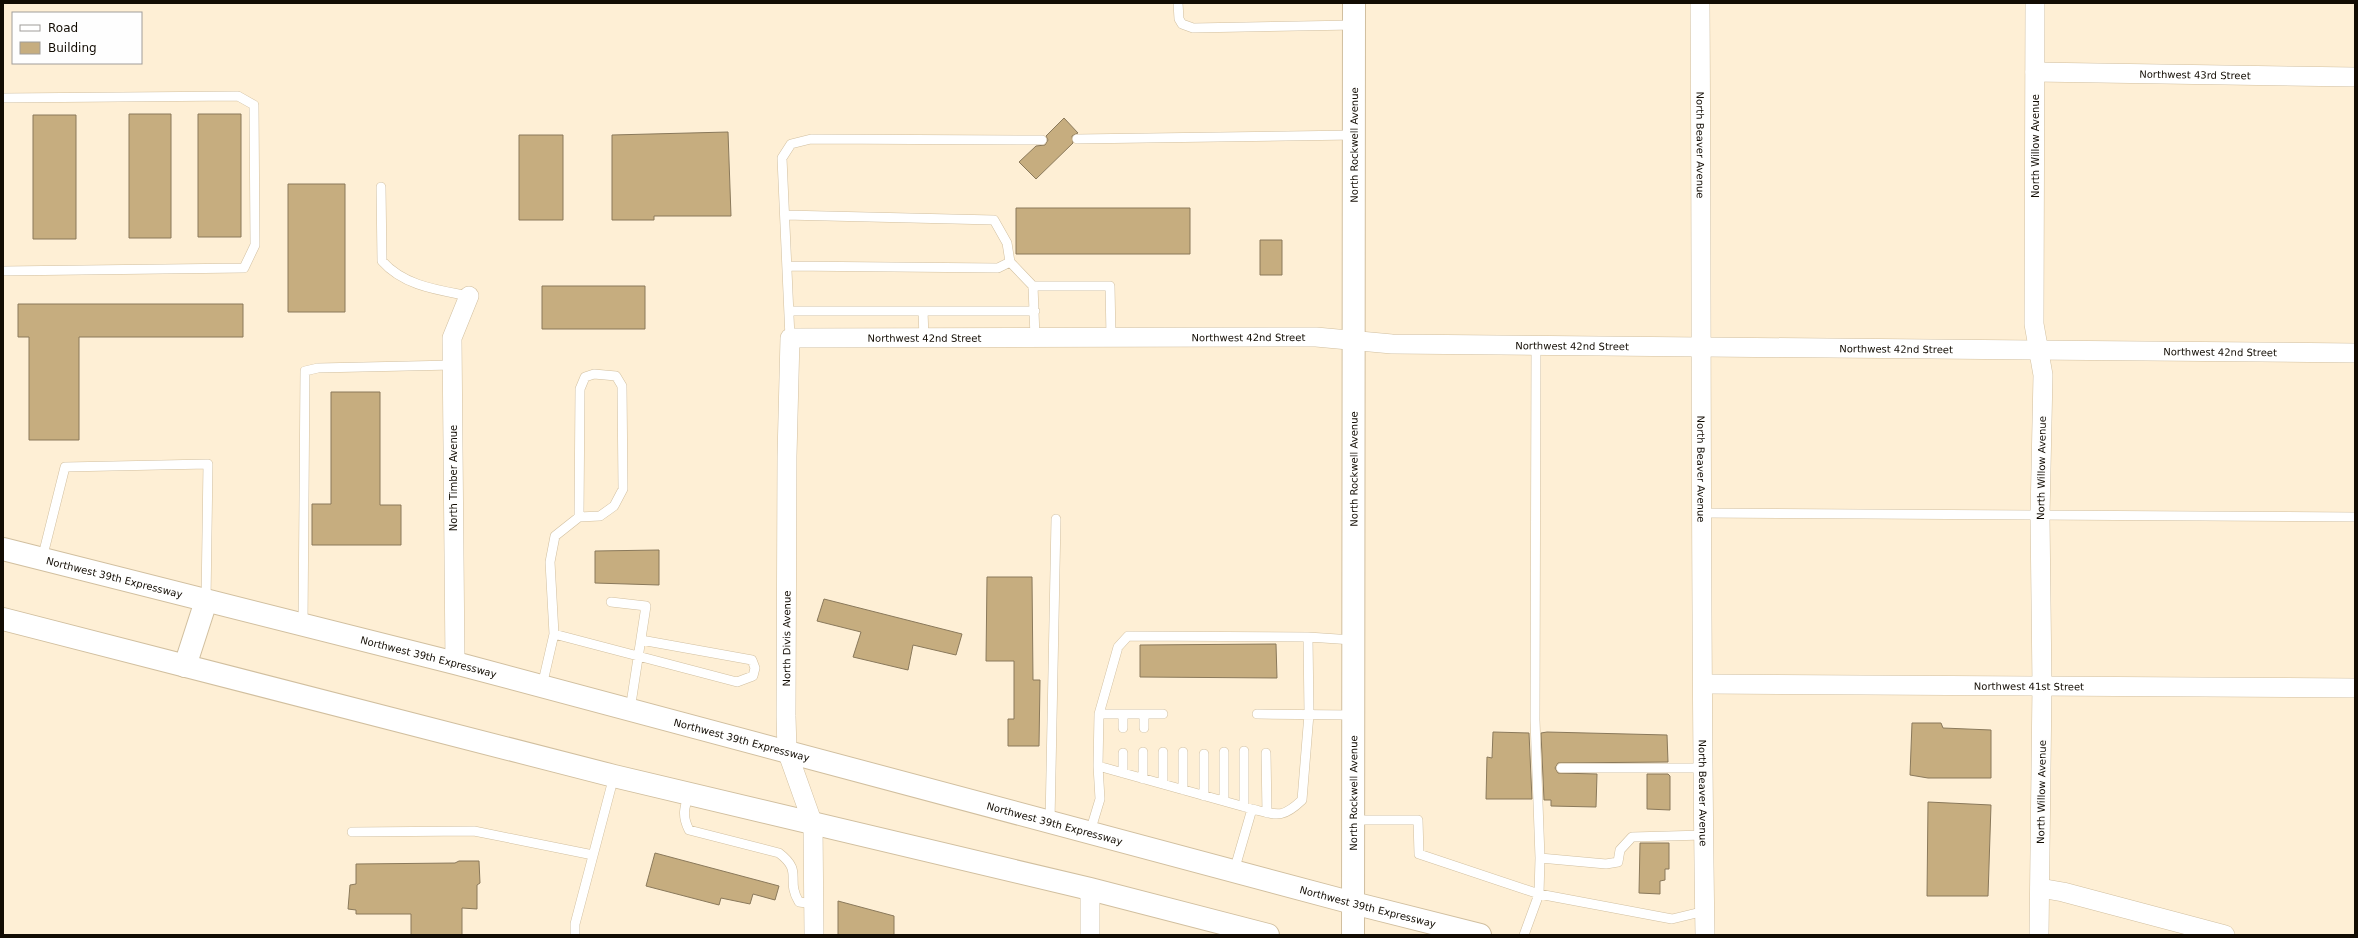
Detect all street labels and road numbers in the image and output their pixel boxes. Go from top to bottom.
street label: Northwest 43rd Street [2139,69,2251,81]
street label: North Rockwell Avenue [1349,87,1360,203]
street label: North Beaver Avenue [1694,92,1706,199]
street label: North Willow Avenue [2030,94,2041,198]
street label: Northwest 42nd Street [1192,332,1305,343]
street label: Northwest 42nd Street [868,333,981,344]
street label: Northwest 42nd Street [1515,340,1629,352]
street label: Northwest 42nd Street [1839,343,1953,355]
street label: Northwest 42nd Street [2163,346,2277,358]
street label: North Rockwell Avenue [1348,411,1360,527]
street label: North Beaver Avenue [1695,416,1707,522]
street label: North Willow Avenue [2035,416,2048,520]
street label: North Timber Avenue [448,425,459,531]
street label: Northwest 39th Expressway [45,555,184,600]
street label: North Divis Avenue [781,591,792,687]
street label: Northwest 39th Expressway [359,634,498,680]
street label: Northwest 41st Street [1974,681,2084,692]
street label: Northwest 39th Expressway [672,717,811,764]
street label: North Rockwell Avenue [1348,735,1359,851]
street label: North Beaver Avenue [1697,739,1709,846]
street label: North Willow Avenue [2035,740,2048,844]
street label: Northwest 39th Expressway [986,800,1124,847]
street label: Northwest 39th Expressway [1299,884,1437,930]

